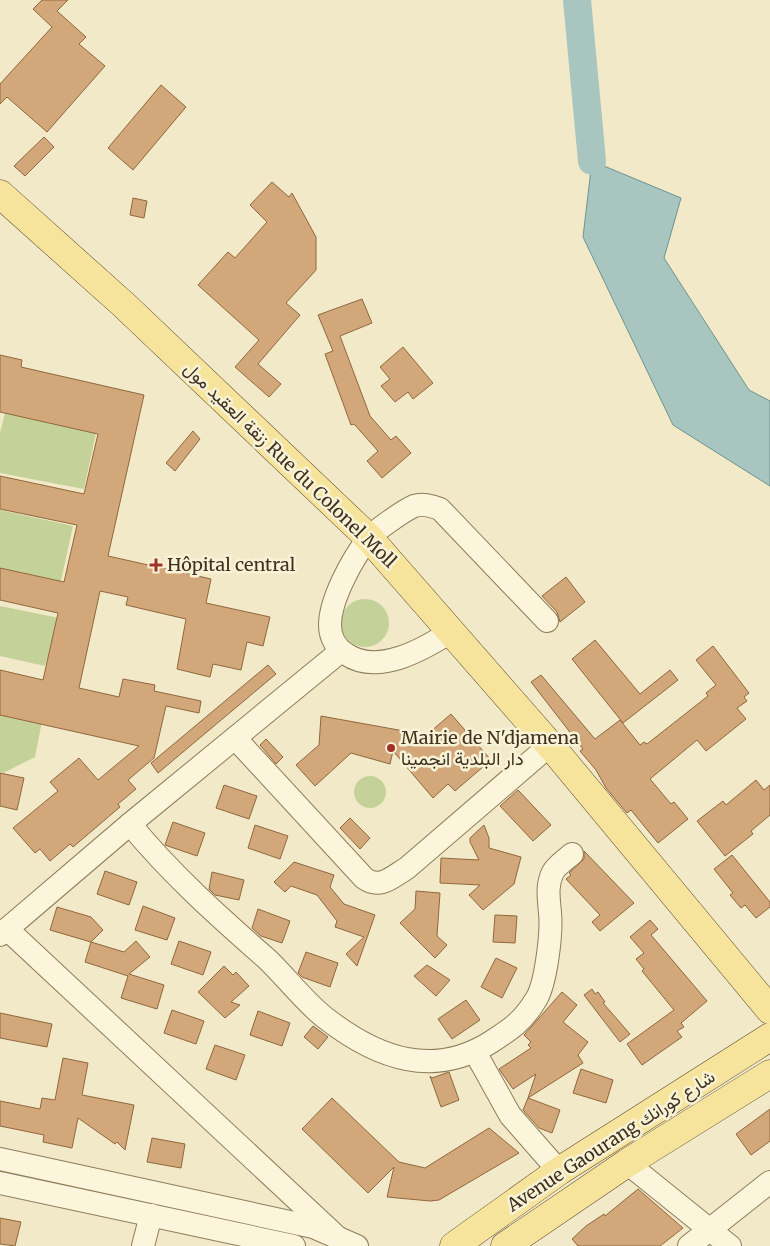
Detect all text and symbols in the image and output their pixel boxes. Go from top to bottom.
street label: زنقة العقيد مول Rue du Colonel Moll [179,357,402,573]
place label: Hôpital central [167,553,296,576]
marker: Hôpital central [149,558,163,572]
place label: Mairie de N'djamena دار البلدية انجمينا [401,726,579,770]
marker: Mairie de N'djamena دار البلدية انجمينا [385,742,397,754]
street label: Avenue Gaourang شارع كورانك [502,1065,720,1218]

